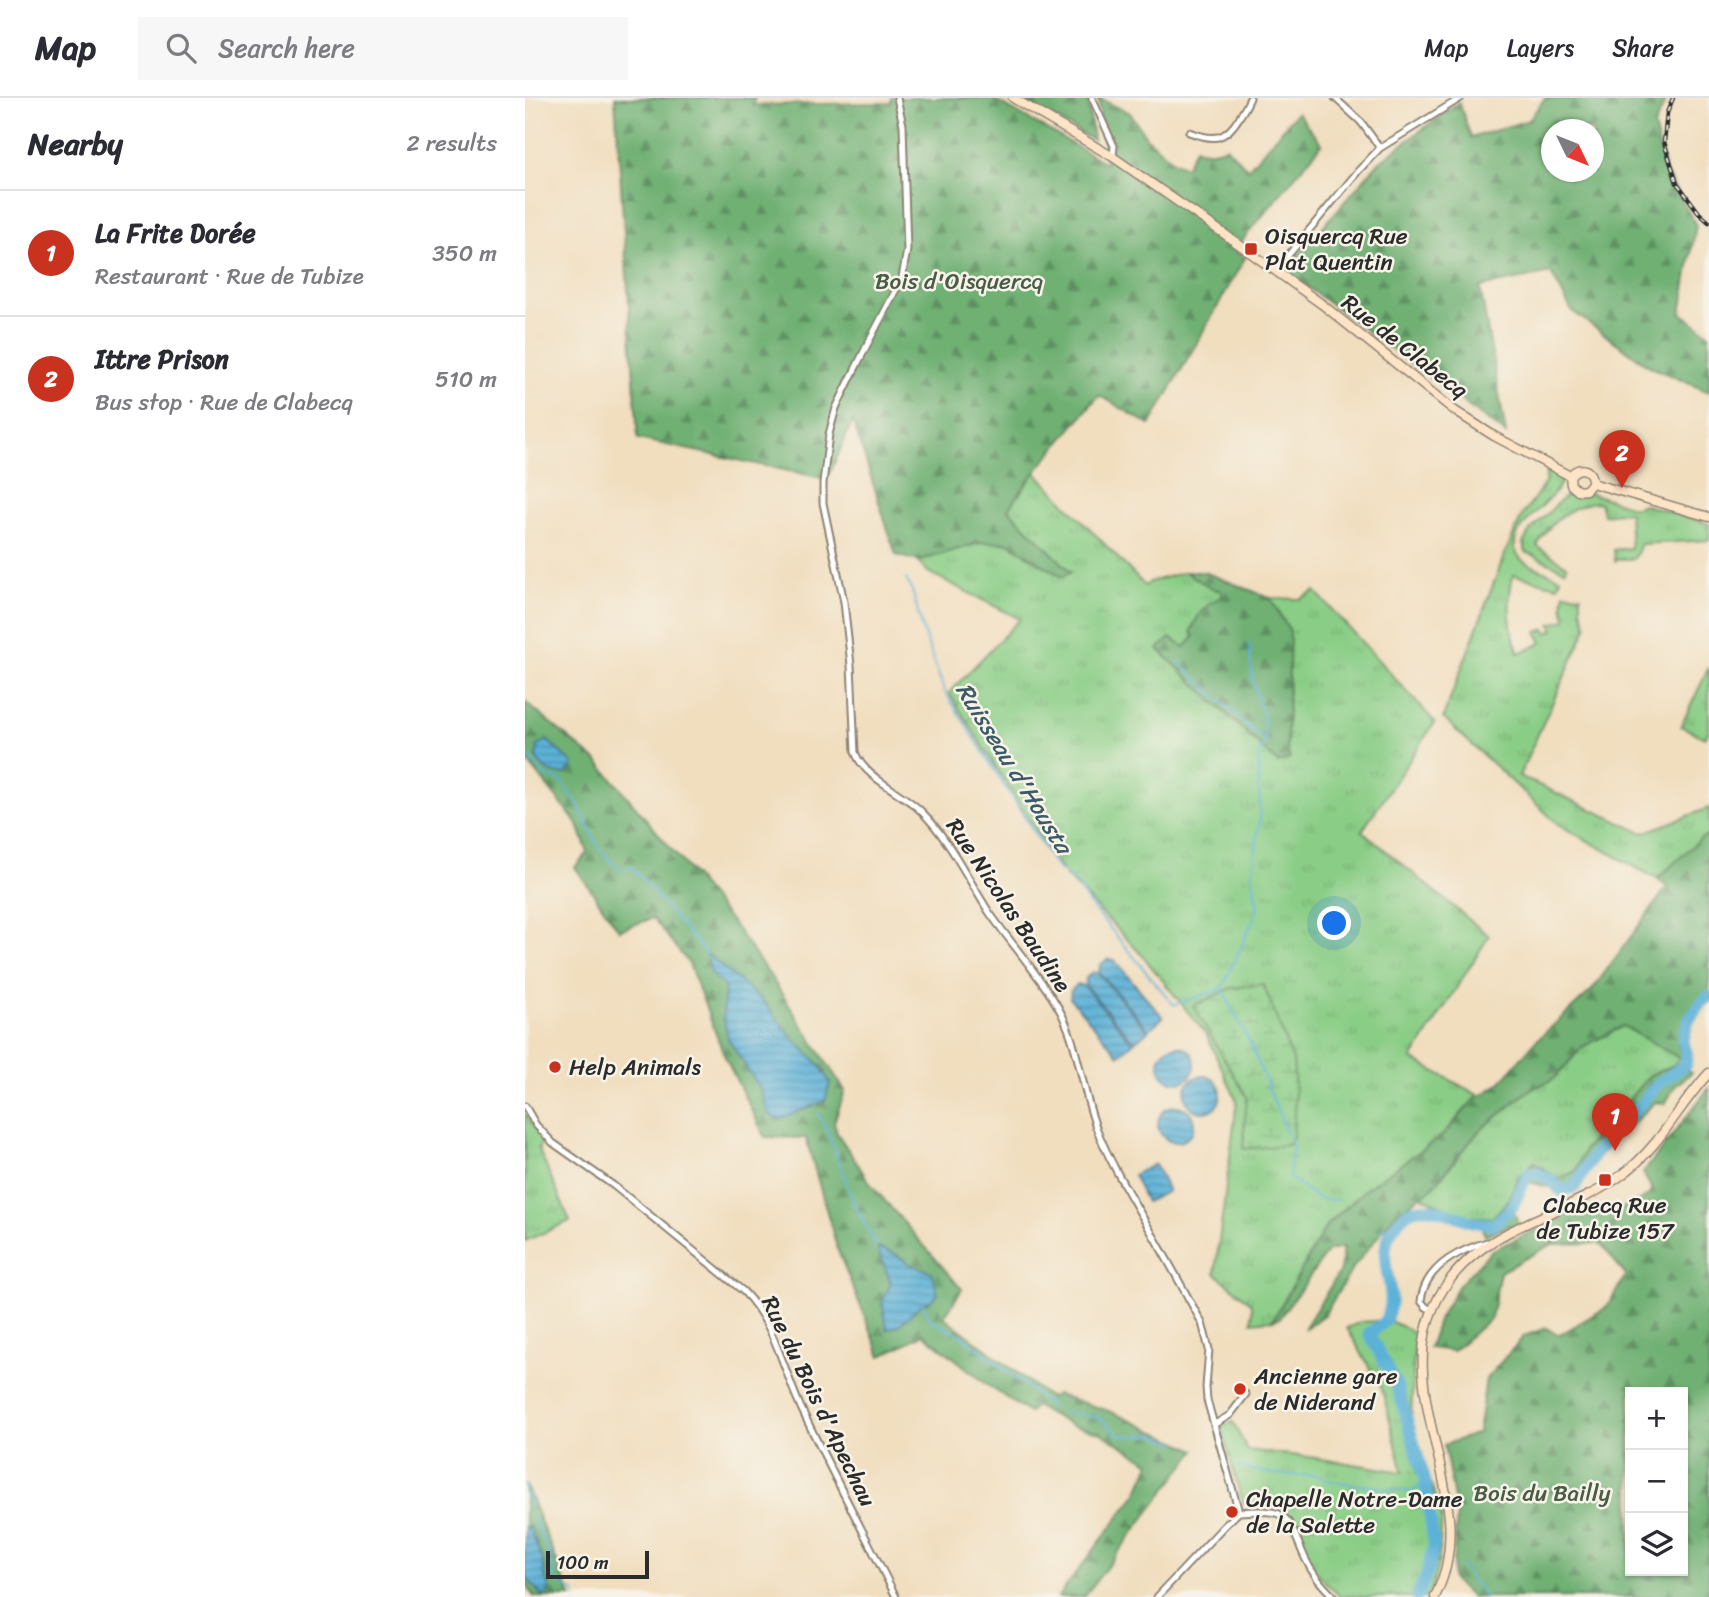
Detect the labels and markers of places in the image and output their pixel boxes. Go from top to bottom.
place label: Oisquercq Rue Plat Quentin [1265,216,1408,283]
marker: Oisquercq Rue Plat Quentin [1243,241,1259,257]
pin: 2 [1599,430,1645,488]
place label: Help Animals [569,1047,701,1088]
marker: Help Animals [547,1059,563,1075]
pin: 1 [1592,1093,1638,1151]
marker: Clabecq Rue de Tubize 157 [1597,1172,1613,1188]
place label: Clabecq Rue de Tubize 157 [1536,1185,1676,1252]
place label: Ancienne gare de Niderand [1253,1356,1398,1423]
marker: Ancienne gare de Niderand [1232,1381,1248,1397]
place label: Chapelle Notre-Dame de la Salette [1246,1479,1463,1546]
marker: Chapelle Notre-Dame de la Salette [1224,1504,1240,1520]

